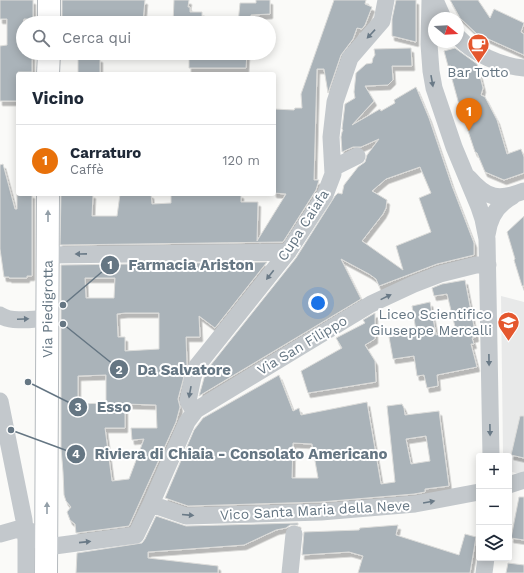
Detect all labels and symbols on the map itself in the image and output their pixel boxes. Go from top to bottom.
north arrow [428,12,464,48]
one-way arrow [366,29,376,39]
cafe icon: Bar Totto [465,31,491,64]
place label: Bar Totto [447,64,509,80]
one-way arrow [429,75,435,87]
pin: 1 [456,98,482,131]
street label: Cupa Caiafa [274,186,332,264]
one-way arrow [45,209,51,222]
one-way arrow [75,251,87,258]
callout: Farmacia Ariston [100,252,262,279]
text: Farmacia Ariston [128,256,254,274]
text: 1 [107,258,113,272]
street label: Via Piedigrotta [39,260,56,358]
one-way arrow [266,269,274,280]
your location [308,293,328,313]
one-way arrow [380,294,392,300]
place label: Liceo Scientifico Giuseppe Mercalli [370,306,492,338]
school or university icon: Liceo Scientifico Giuseppe Mercalli [495,309,521,342]
street label: Via San Filippo [254,312,350,378]
one-way arrow [17,316,30,322]
one-way arrow [486,354,492,367]
callout: Da Salvatore [109,356,239,383]
text: Da Salvatore [137,361,231,379]
text: 2 [115,363,123,377]
one-way arrow [186,386,192,398]
callout: Esso [68,394,139,421]
text: Esso [97,398,131,416]
text: 3 [74,400,82,414]
one-way arrow [487,424,493,437]
callout: Riviera di Chiaia - Consolato Americano [66,441,395,468]
text: Riviera di Chiaia - Consolato Americano [95,445,387,463]
text: 4 [72,447,80,461]
street label: Vico Santa Maria della Neve [220,497,410,523]
one-way arrow [423,499,436,505]
one-way arrow [44,501,50,514]
one-way arrow [182,512,194,519]
one-way arrow [79,539,91,545]

